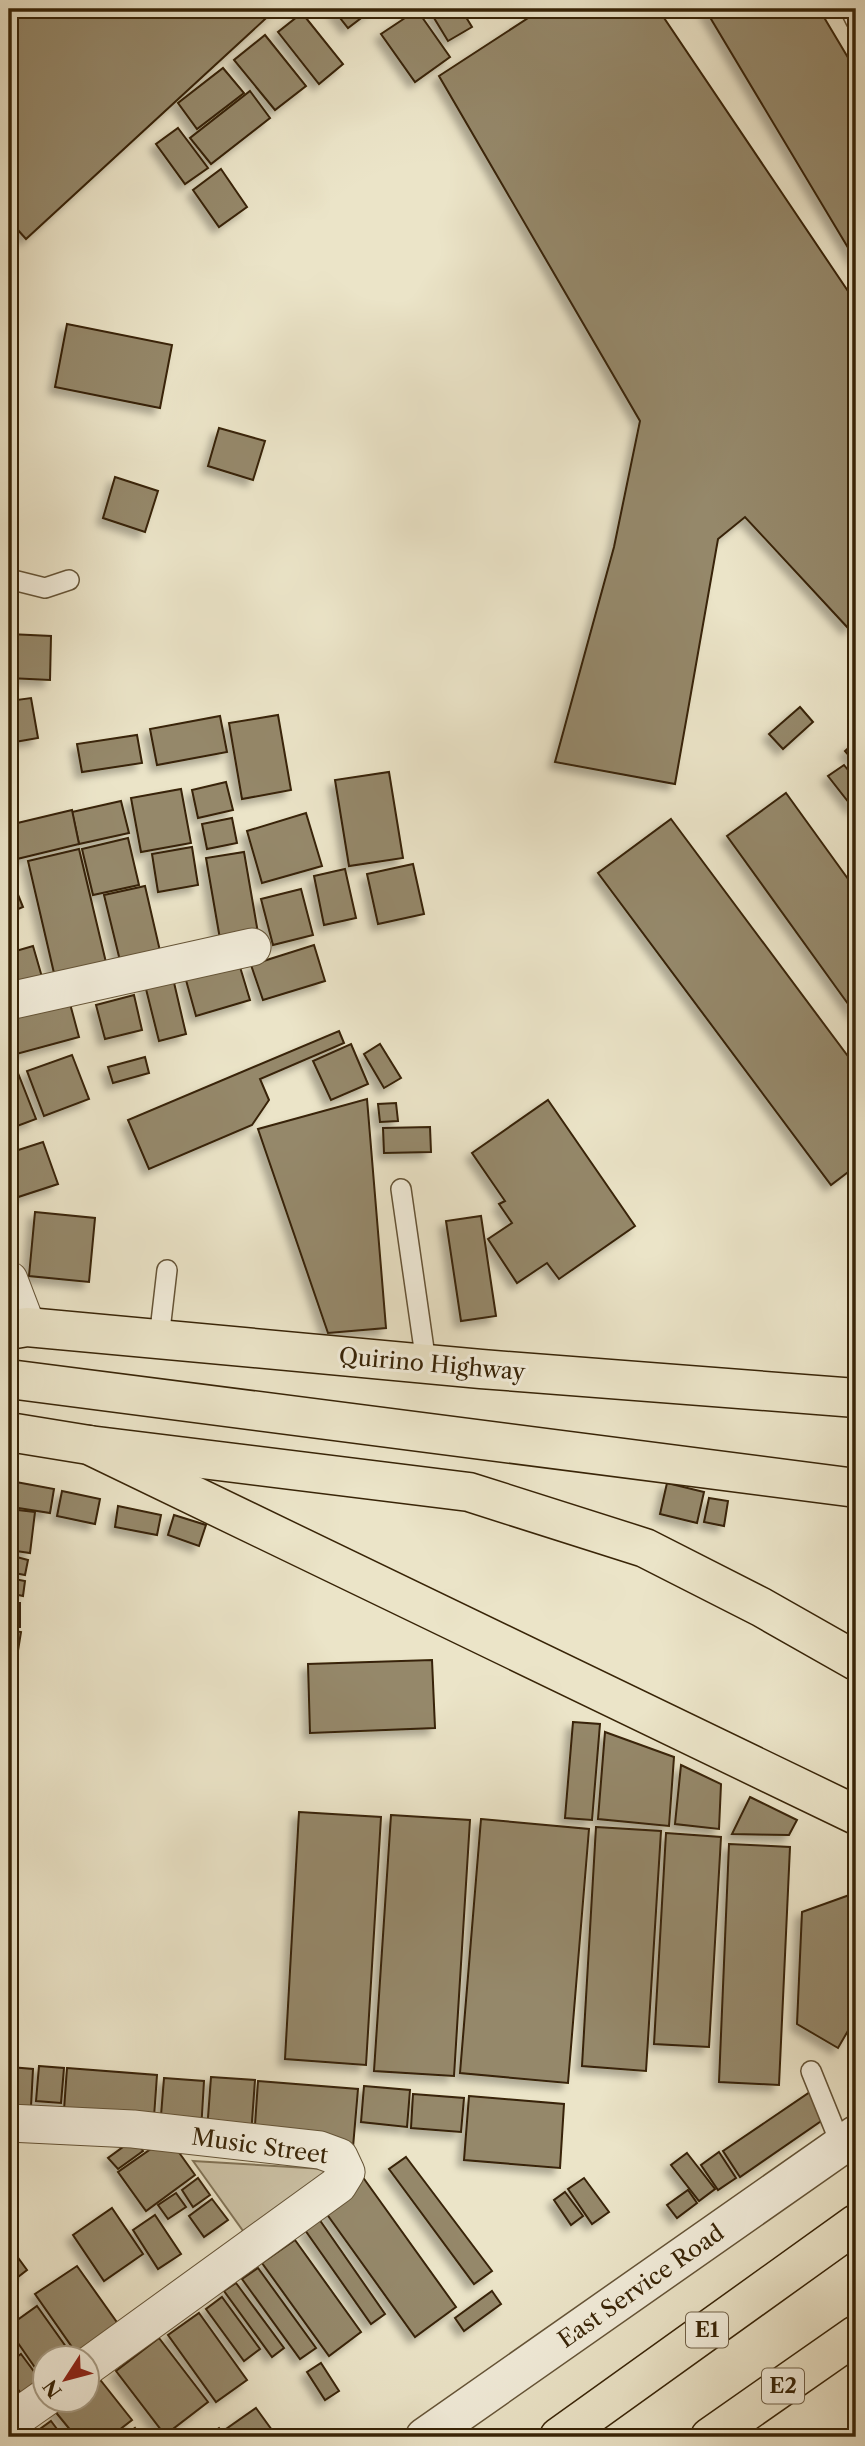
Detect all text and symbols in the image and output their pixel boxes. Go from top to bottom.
street label: Quirino Highway [338,1342,527,1386]
street label: Music Street [190,2123,330,2169]
street label: East Service Road [553,2218,729,2354]
road number: E1 [686,2312,728,2348]
north arrow [32,2344,102,2414]
road number: E2 [762,2368,804,2404]
text: N [38,2375,67,2402]

